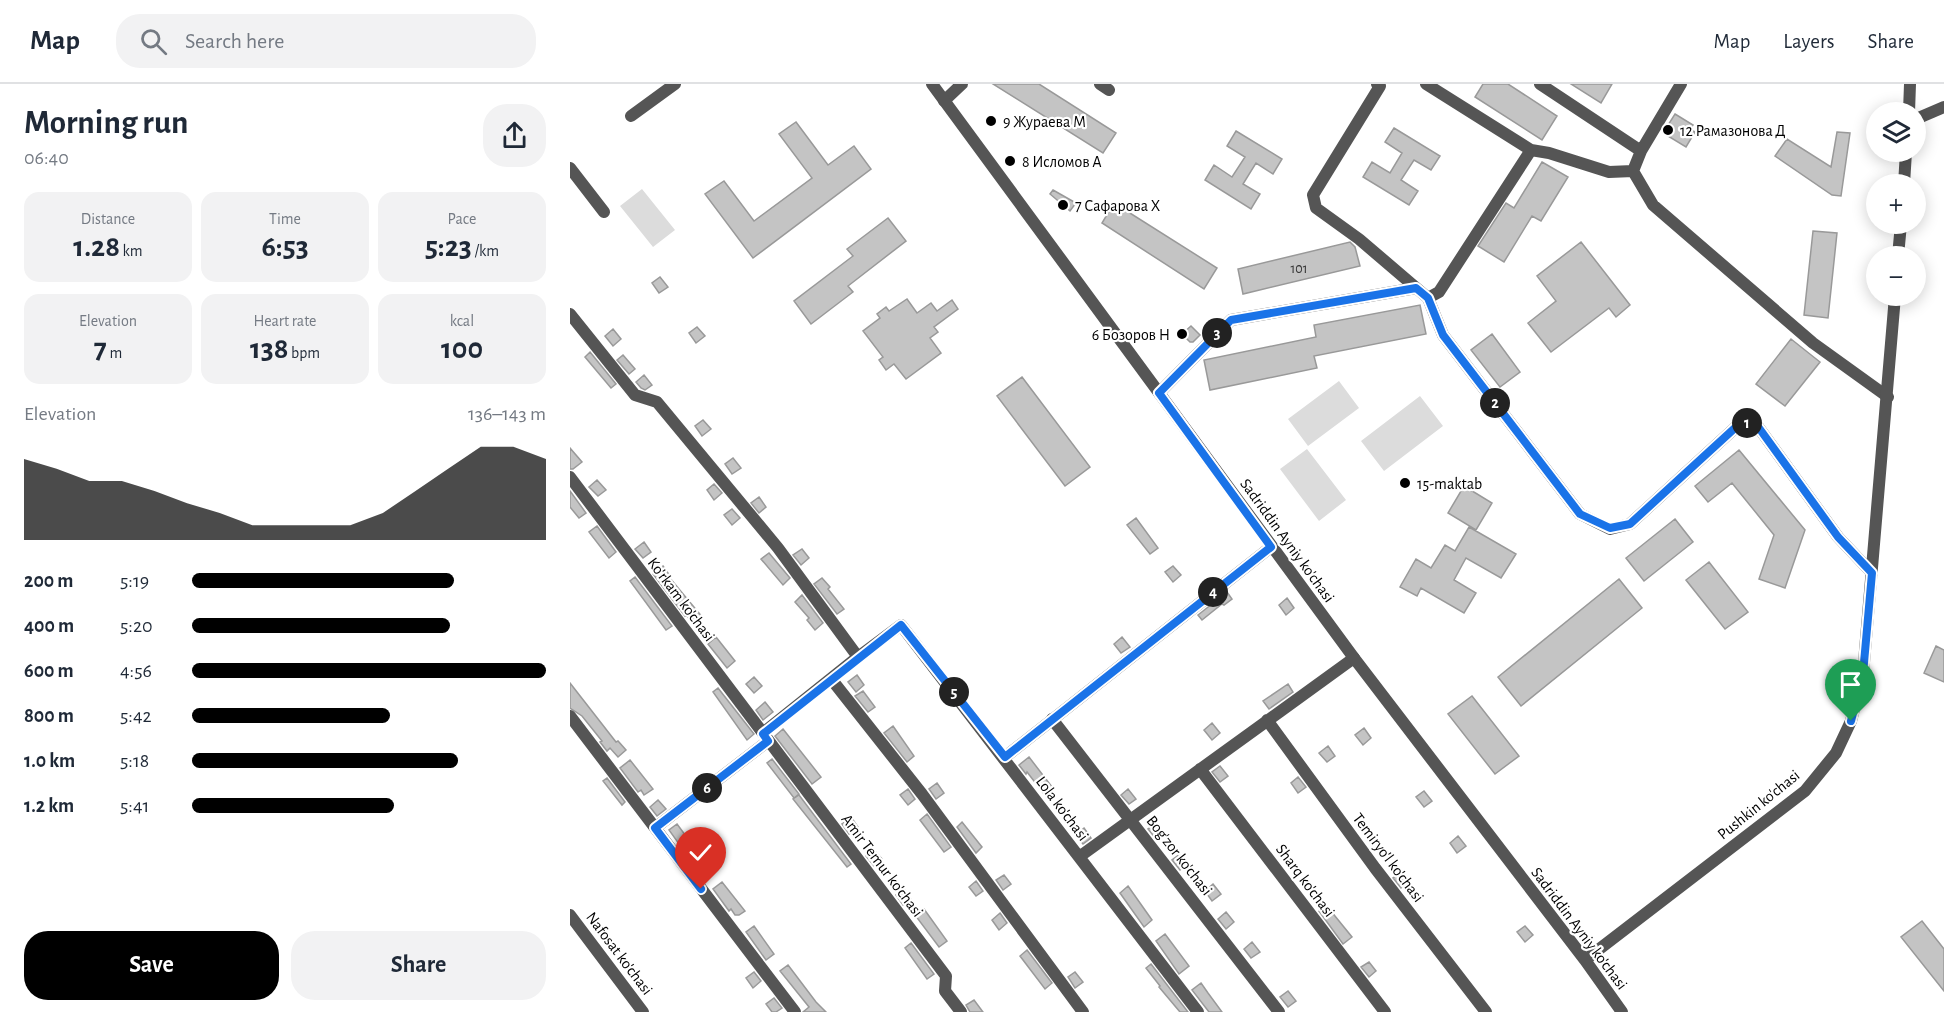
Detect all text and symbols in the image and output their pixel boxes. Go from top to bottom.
search box [116,14,536,68]
icon: search [137,25,170,58]
text: Map [30,27,80,55]
text: Search here [185,30,284,52]
text: Map [1714,31,1750,52]
text: Layers [1783,31,1834,52]
text: Share [1867,31,1914,52]
map controls [1866,102,1926,306]
button: layers [1866,102,1926,162]
button: share [483,104,546,167]
text: Morning run [24,107,188,140]
marker: 9 Жураева М [984,114,998,128]
place label: 9 Жураева М [1003,114,1086,131]
marker: 12 Рамазонова Д [1661,123,1675,137]
place label: 12 Рамазонова Д [1680,123,1786,139]
text: 06:40 [24,148,69,168]
marker: 8 Исломов А [1003,154,1017,168]
place label: 8 Исломов А [1022,154,1102,170]
button: + [1866,174,1926,234]
marker: 7 Сафарова Х [1056,198,1070,212]
place label: 7 Сафарова Х [1075,198,1161,214]
text: Distance [81,211,135,227]
text: Time [269,211,301,227]
text: Pace [448,211,476,227]
text: 1.28 [73,232,120,262]
text: 6:53 [261,232,309,262]
text: 5:23 [425,232,472,262]
text: km [120,243,143,259]
text: /km [472,243,499,259]
button: − [1866,246,1926,306]
house number: 101 [1290,262,1308,276]
text: Elevation [79,313,137,329]
text: Heart rate [254,313,316,329]
text: kcal [450,313,474,329]
pin: 3 [1202,318,1232,348]
text: 3 [1214,325,1220,341]
place label: 6 Бозоров Н [1092,327,1170,343]
marker: 6 Бозоров Н [1175,327,1189,341]
text: 7 [94,334,107,364]
text: 138 [250,334,288,364]
text: 100 [441,334,483,364]
text: m [107,345,122,361]
text: bpm [288,345,320,361]
pin: 2 [1480,388,1510,418]
text: 2 [1491,395,1499,411]
text: Elevation [24,404,96,424]
text: 136–143 m [468,404,546,424]
pin: 1 [1732,408,1762,438]
text: 1 [1744,415,1750,431]
street label: Sadriddin Ayniy ko'chasi [1236,476,1337,606]
marker: 15-maktab [1398,476,1412,490]
place label: 15-maktab [1417,476,1482,492]
street label: Ko'rkam ko'chasi [645,555,718,644]
text: 200 m [24,571,73,591]
text: 5:19 [120,571,149,591]
pin: 4 [1198,577,1228,607]
text: 4 [1209,584,1217,600]
text: 400 m [24,616,74,636]
text: 5:20 [120,616,153,636]
pin [1825,659,1876,721]
text: 600 m [24,661,74,681]
text: 4:56 [120,661,152,681]
icon: arrive [1834,668,1867,701]
pin: 5 [939,677,969,707]
text: 5 [951,684,957,700]
text: 800 m [24,706,74,726]
text: 5:42 [120,706,152,726]
text: 1.0 km [24,751,75,771]
text: 5:18 [120,751,149,771]
street label: Pushkin ko'chasi [1715,767,1803,843]
pin: 6 [692,773,722,803]
street label: Lola ko'chasi [1033,773,1091,844]
text: 6 [703,780,711,796]
text: 1.2 km [24,796,74,816]
text: 5:41 [120,796,149,816]
street label: Temiryo'l ko'chasi [1349,810,1427,906]
street label: Amir Temur ko'chasi [838,811,926,920]
street label: Bog'zor ko'chasi [1143,813,1215,898]
pin [675,827,726,889]
icon: check [684,836,717,869]
street label: Sharq ko'chasi [1273,841,1338,920]
street label: Sadriddin Ayniy ko'chasi [1527,865,1630,993]
street label: Nafosat ko'chasi [583,909,655,998]
button: Save [24,931,279,1000]
button: Share [291,931,546,1000]

